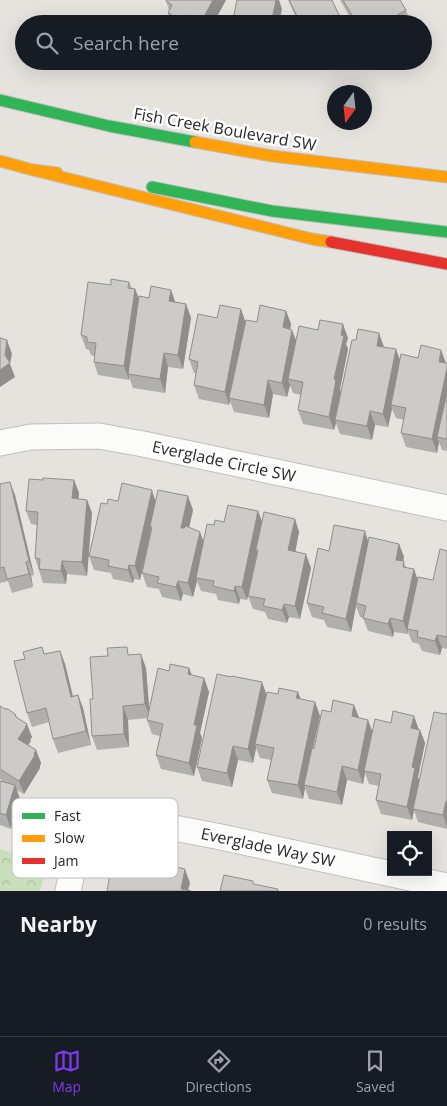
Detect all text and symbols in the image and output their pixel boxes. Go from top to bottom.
search box [15,15,432,70]
icon: search [33,29,61,57]
text: Search here [73,30,179,56]
north arrow [327,85,372,130]
street label: Fish Creek Boulevard SW [132,102,318,156]
street label: Everglade Circle SW [150,435,298,487]
legend [12,798,178,878]
text: Fast [54,806,81,825]
street label: Everglade Way SW [199,822,337,872]
text: Slow [54,828,85,847]
map controls [387,831,432,876]
button: locate [387,831,432,876]
text: Jam [52,851,79,870]
text: Nearby [20,910,97,938]
text: 0 results [363,913,427,935]
tab: Map [52,1047,81,1096]
tab: Directions [185,1047,252,1096]
tab: Saved [356,1047,395,1096]

